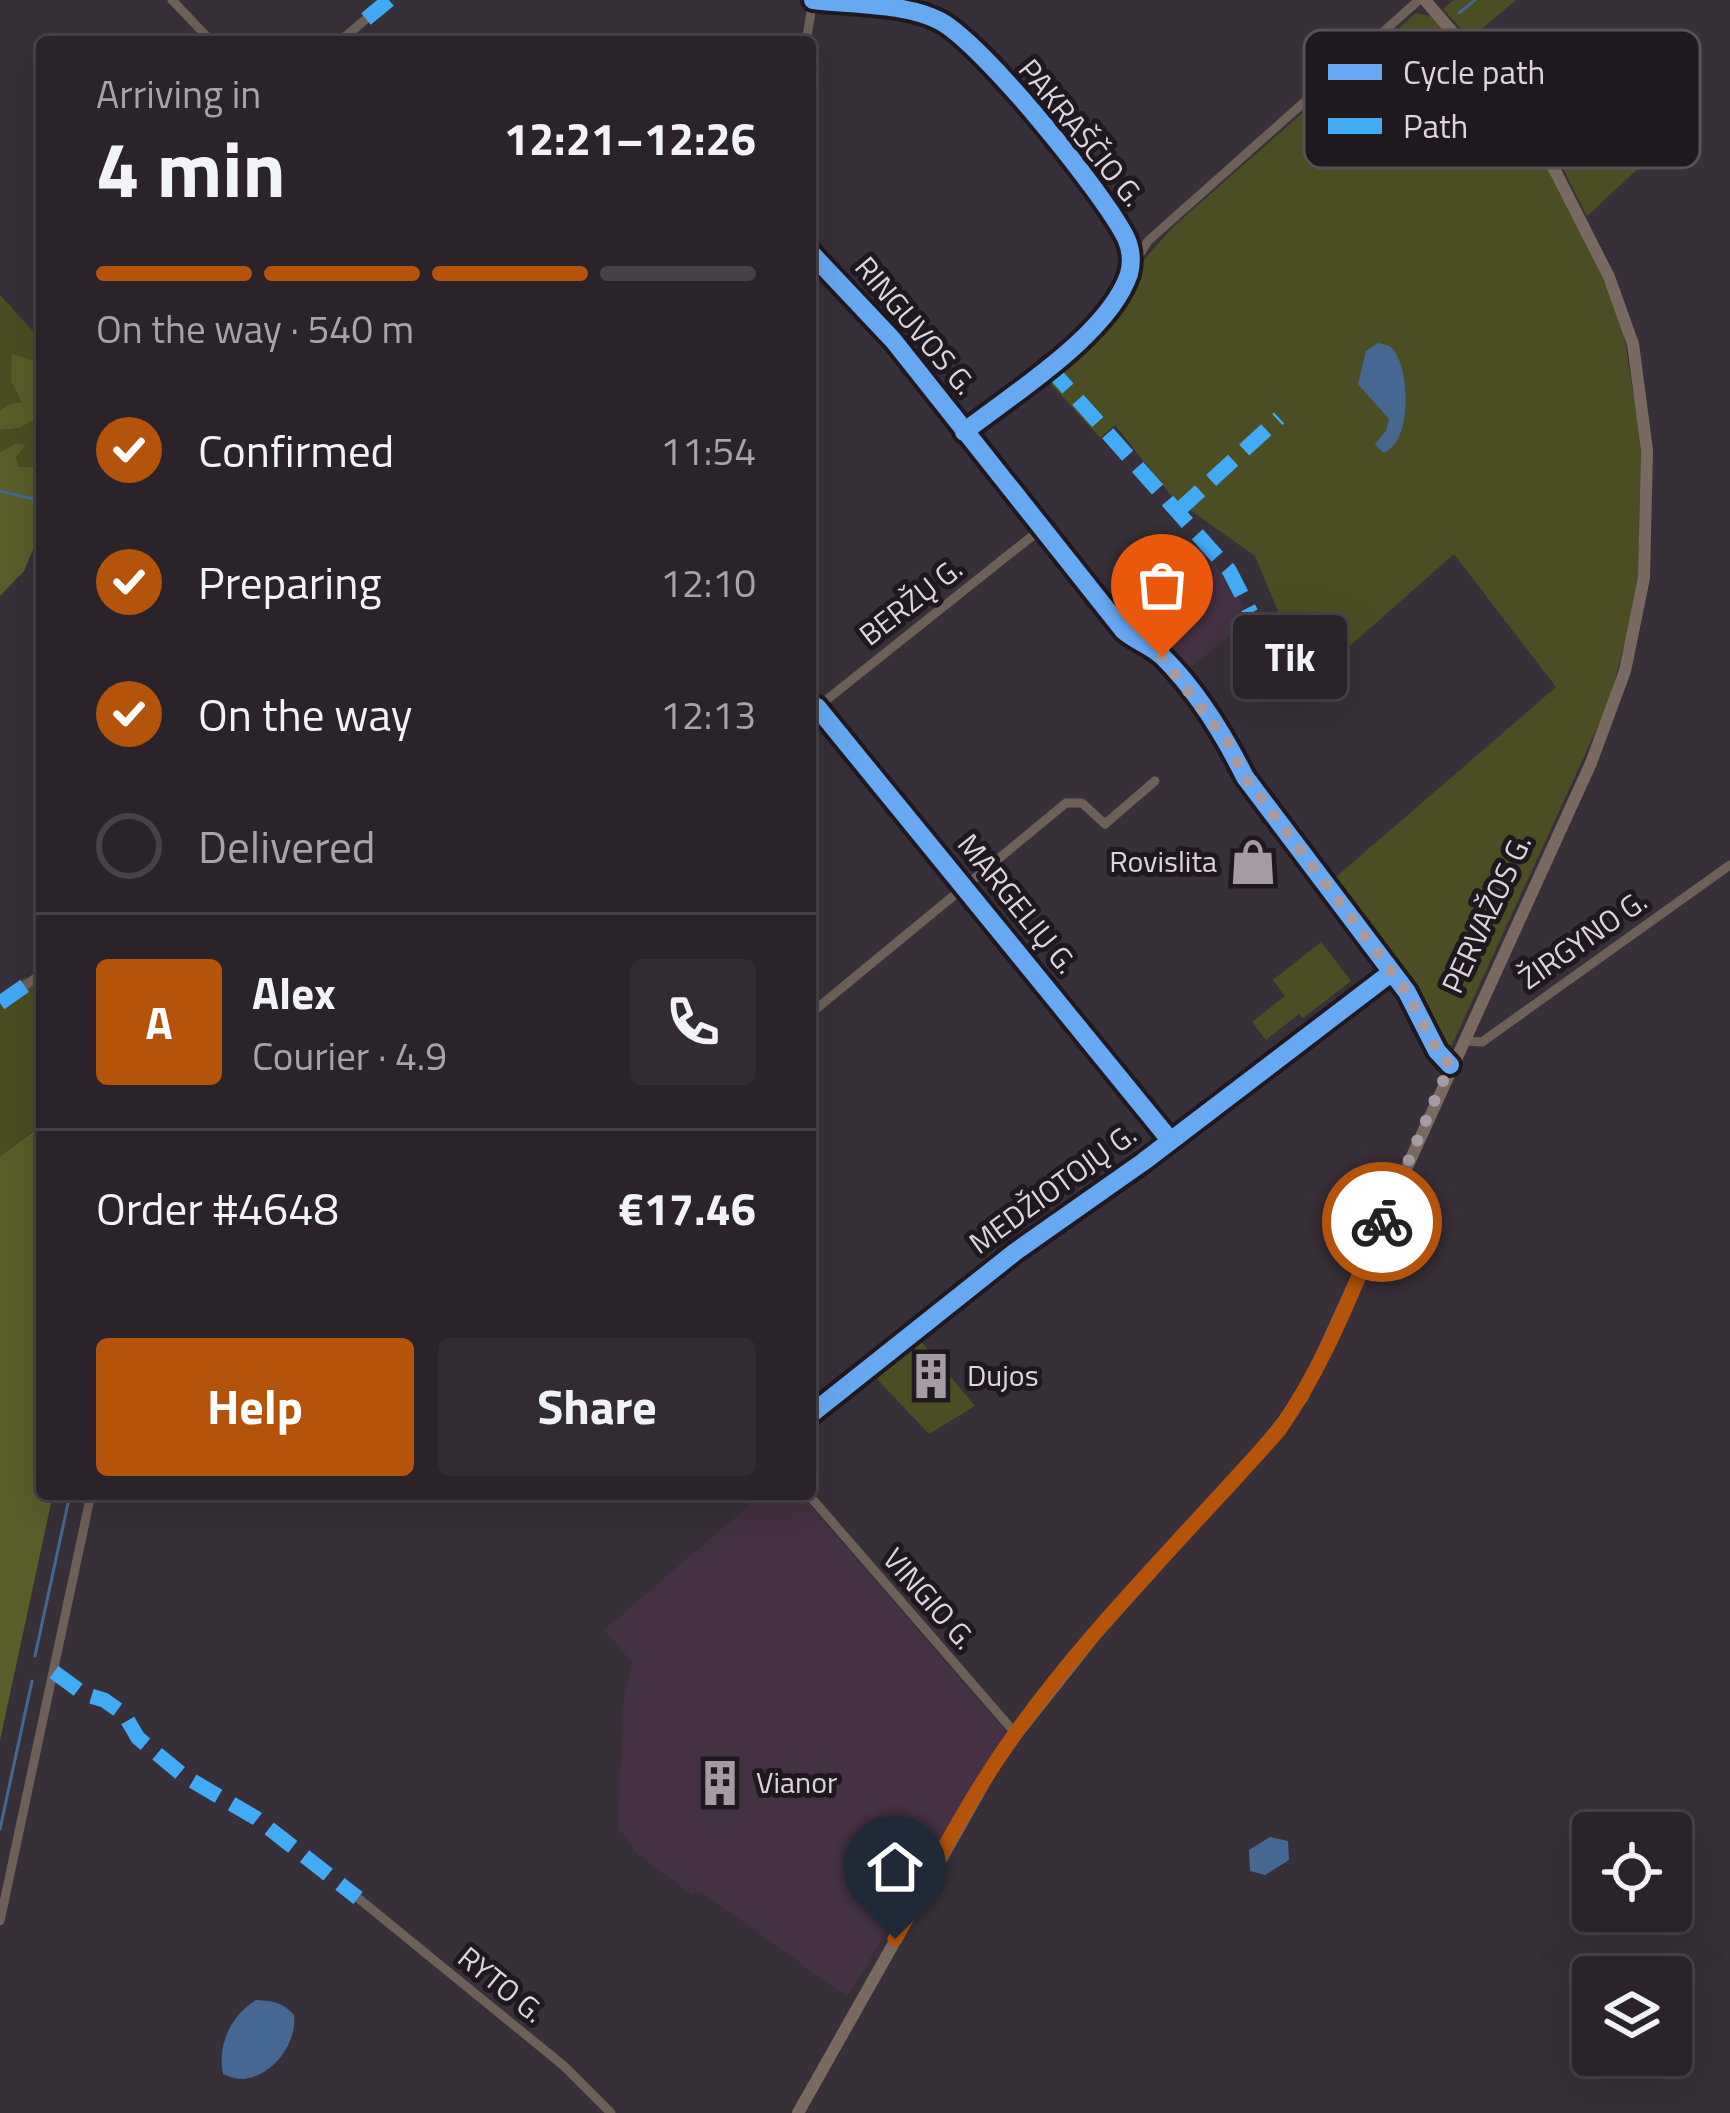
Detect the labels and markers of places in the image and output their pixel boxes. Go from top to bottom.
pin [1111,534,1213,657]
callout: Tik [1234,615,1348,699]
shop icon: Rovislita [1228,837,1278,887]
place label: Rovislita [1109,838,1217,884]
building icon: Dujos [906,1351,956,1401]
place label: Dujos [967,1352,1039,1398]
building icon: Vianor [695,1758,745,1808]
place label: Vianor [756,1759,837,1805]
pin [844,1816,946,1939]

